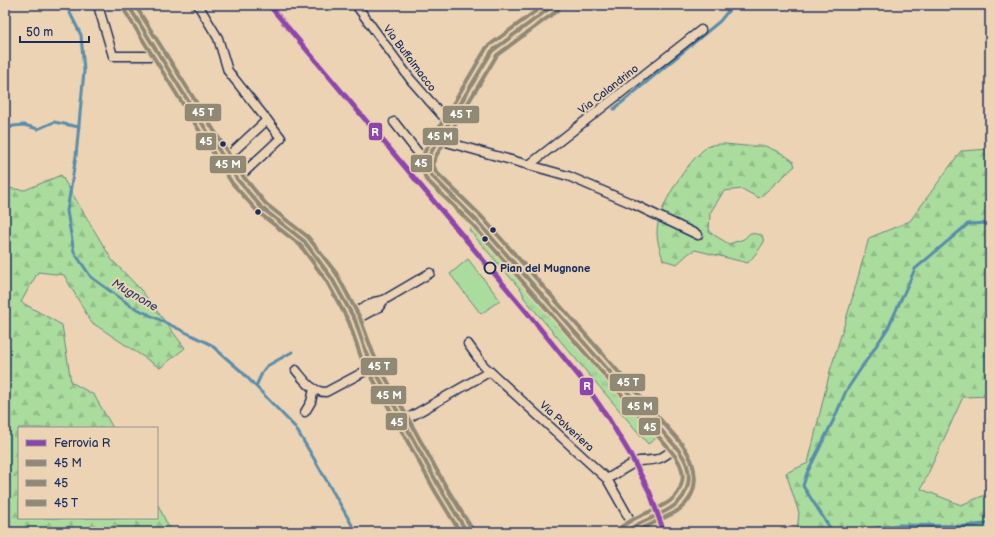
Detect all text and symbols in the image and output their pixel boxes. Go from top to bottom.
scale bar [20,18,89,44]
street label: Via Buffalmacco [380,23,439,94]
text: 50 m [26,25,53,40]
street label: Via Calandrino [576,62,641,117]
line badge: 45 T [184,103,222,122]
line badge: 45 T [442,105,480,124]
text: 45 T [192,106,215,119]
text: 45 T [450,108,473,121]
line badge: R [368,122,383,141]
text: R [371,126,379,139]
line badge: 45 M [422,127,459,146]
text: 45 M [427,130,453,143]
line badge: 45 [195,132,217,151]
text: 45 [200,135,213,148]
unlabelled marker [218,139,228,149]
line badge: 45 [410,154,433,173]
line badge: 45 M [209,155,247,174]
text: 45 [415,157,428,170]
text: 45 M [215,158,241,171]
unlabelled marker [253,207,263,217]
unlabelled marker [488,225,498,235]
unlabelled marker [480,234,490,244]
marker: Pian del Mugnone [483,261,497,275]
place label: Pian del Mugnone [500,262,590,275]
water label: Mugnone [109,276,161,315]
line badge: 45 T [360,357,398,376]
text: 45 T [368,360,391,373]
line badge: 45 T [609,373,646,392]
text: 45 T [617,376,640,389]
line badge: R [579,377,594,396]
text: R [583,380,591,393]
line badge: 45 M [370,385,407,405]
text: 45 M [376,389,402,402]
line badge: 45 M [621,396,659,416]
street label: Via Polveriera [537,399,596,454]
text: 45 M [627,400,653,413]
line badge: 45 [385,412,408,431]
text: 45 [391,416,404,429]
line badge: 45 [638,417,661,436]
text: 45 [644,421,657,434]
legend [18,427,158,519]
text: Ferrovia R [54,436,111,451]
text: 45 M [54,456,82,471]
text: 45 [54,476,68,491]
text: 45 T [54,496,79,511]

